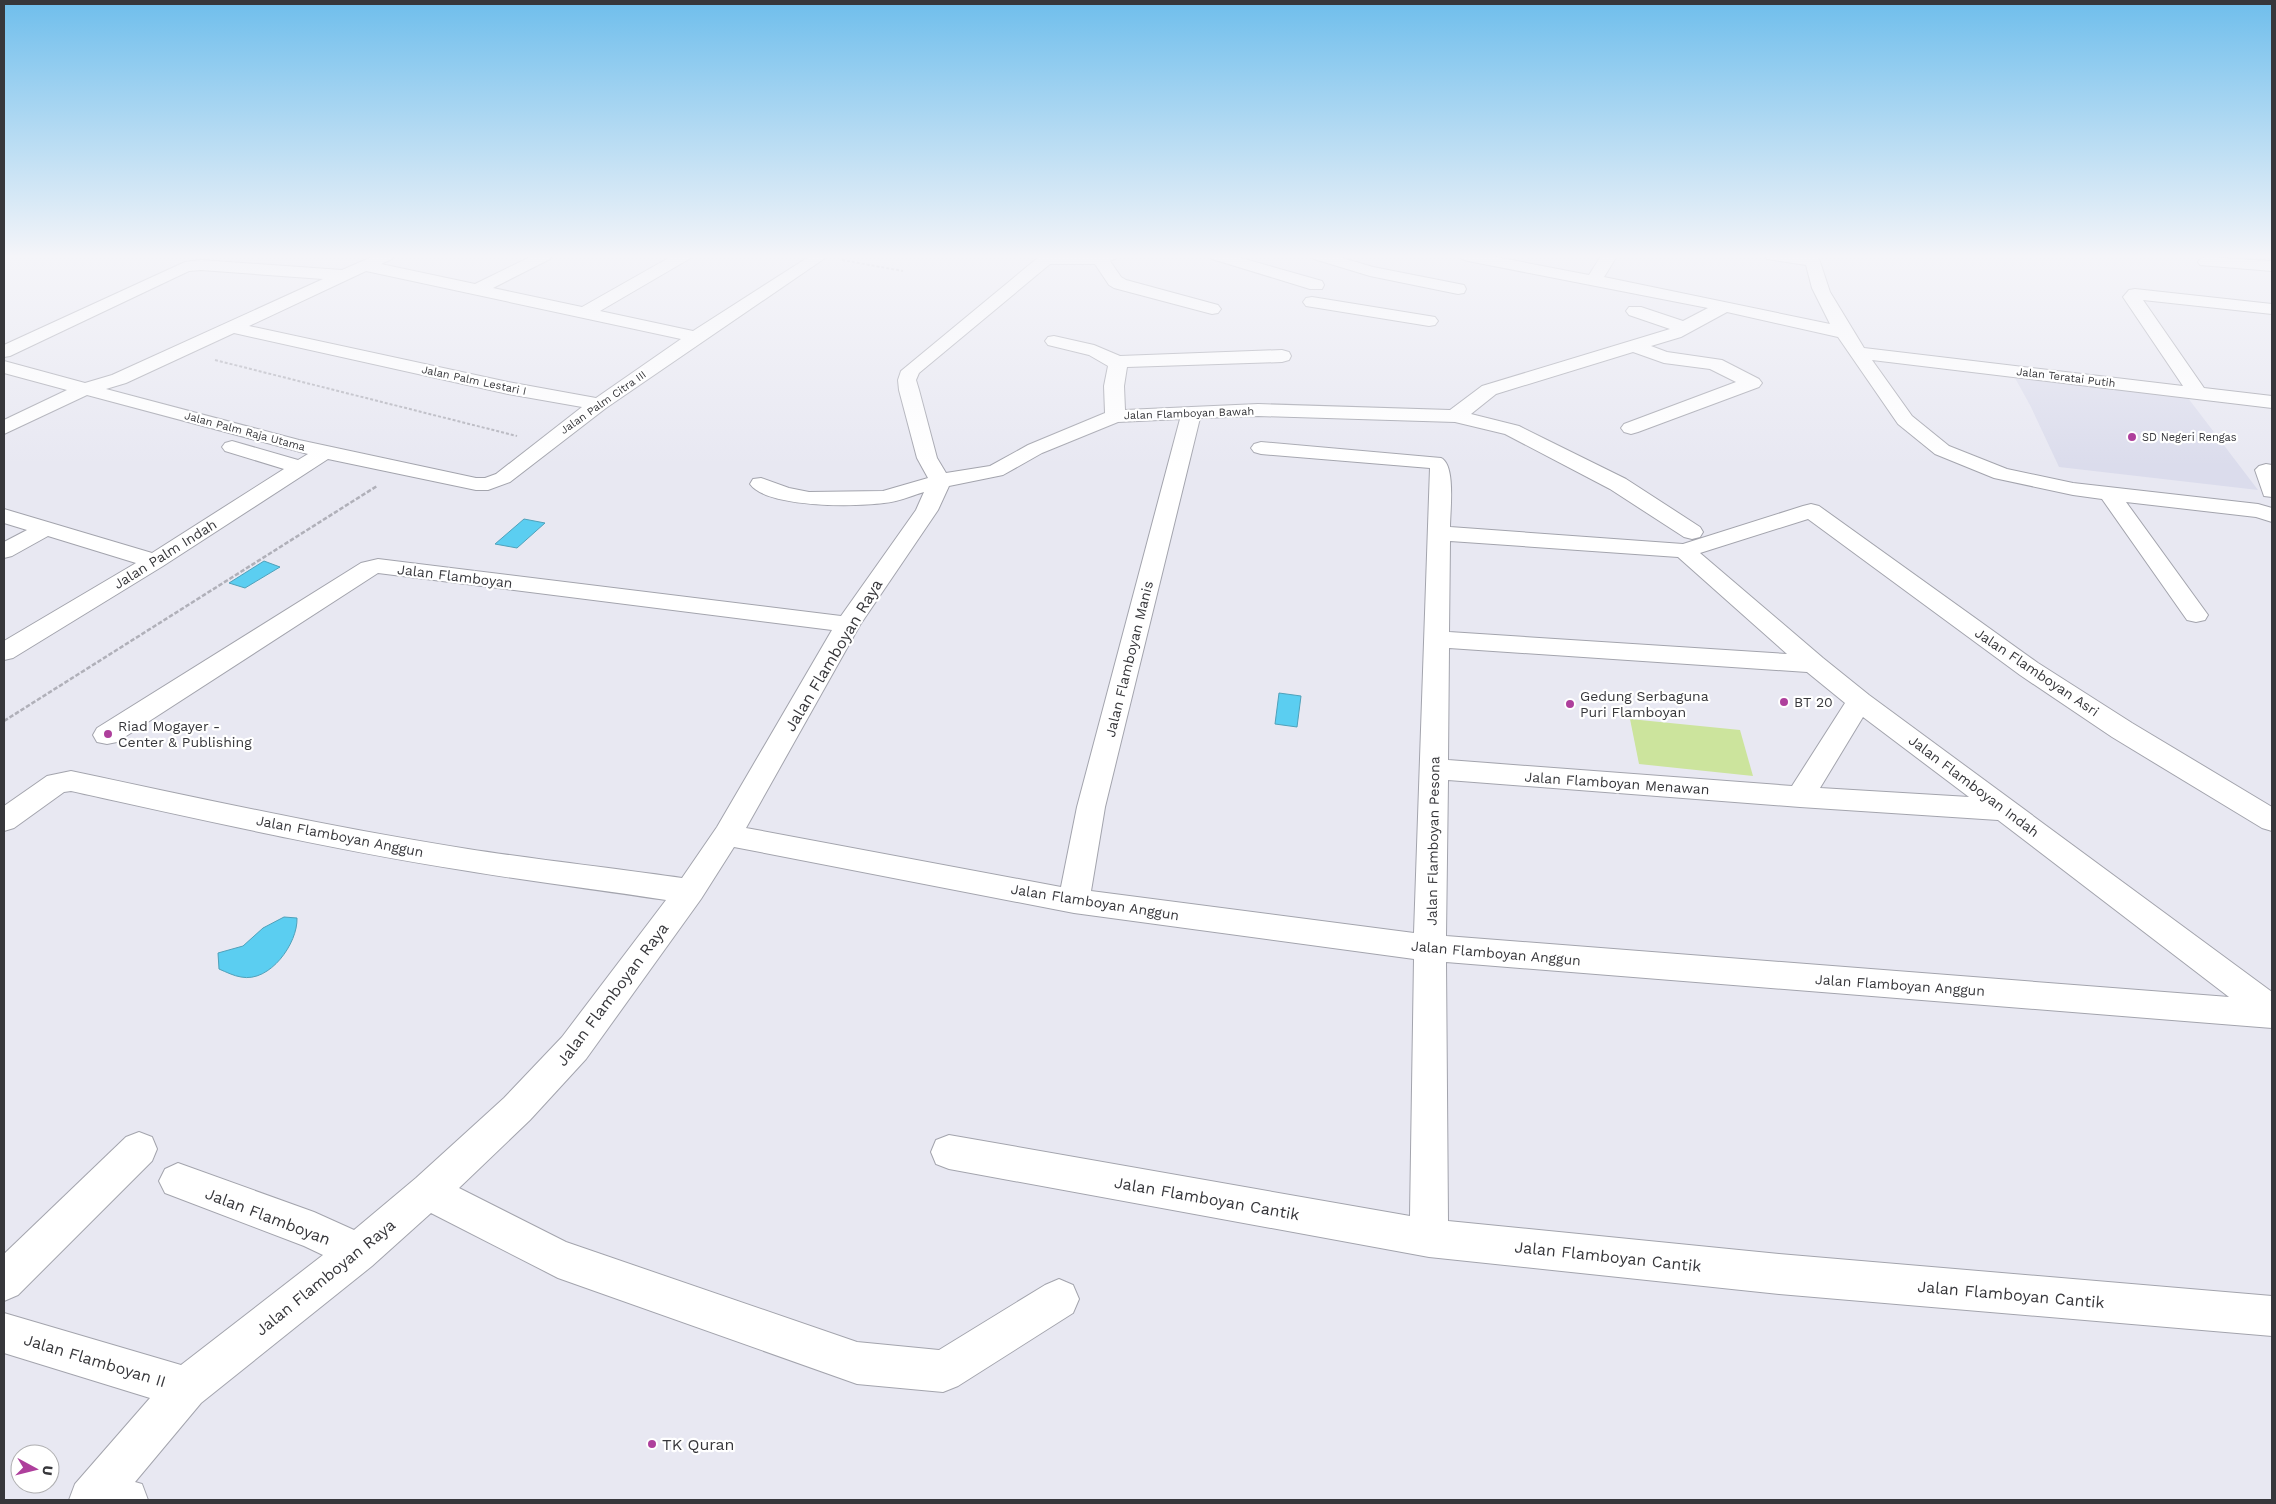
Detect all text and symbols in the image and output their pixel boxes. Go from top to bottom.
street label: Jalan Palm Lestari I [420,363,527,398]
street label: Jalan Teratai Putih [2016,365,2116,390]
street label: Jalan Palm Citra III [558,368,649,437]
street label: Jalan Flamboyan Bawah [1124,405,1254,422]
street label: Jalan Palm Raja Utama [183,409,307,454]
marker: SD Negeri Rengas [2126,431,2138,443]
place label: SD Negeri Rengas [2142,431,2237,444]
street label: Jalan Palm Indah [111,516,219,592]
street label: Jalan Flamboyan [396,561,514,591]
street label: Jalan Flamboyan Raya [780,576,886,735]
street label: Jalan Flamboyan Manis [1102,579,1156,739]
street label: Jalan Flamboyan Asri [1972,625,2102,719]
place label: Gedung Serbaguna Puri Flamboyan [1580,688,1709,720]
place label: BT 20 [1794,694,1833,710]
marker: BT 20 [1778,696,1790,708]
marker: Gedung Serbaguna Puri Flamboyan [1564,698,1576,710]
place label: Riad Mogayer - Center & Publishing [118,718,252,750]
marker: Riad Mogayer - Center & Publishing [102,728,114,740]
street label: Jalan Flamboyan Indah [1906,732,2042,840]
street label: Jalan Flamboyan Pesona [1424,756,1442,926]
street label: Jalan Flamboyan Menawan [1524,769,1710,797]
street label: Jalan Flamboyan Anggun [255,812,425,860]
street label: Jalan Flamboyan Anggun [1010,881,1180,923]
street label: Jalan Flamboyan Raya [552,919,672,1070]
street label: Jalan Flamboyan Anggun [1410,938,1582,968]
street label: Jalan Flamboyan Anggun [1815,971,1985,999]
street label: Jalan Flamboyan Cantik [1113,1173,1301,1224]
street label: Jalan Flamboyan [203,1184,333,1249]
street label: Jalan Flamboyan Raya [252,1215,399,1340]
street label: Jalan Flamboyan Cantik [1514,1237,1702,1276]
street label: Jalan Flamboyan Cantik [1917,1277,2105,1312]
street label: Jalan Flamboyan II [22,1330,168,1391]
place label: TK Quran [662,1435,735,1454]
marker: TK Quran [646,1438,658,1450]
north arrow [10,1444,60,1494]
text: U [39,1465,56,1477]

